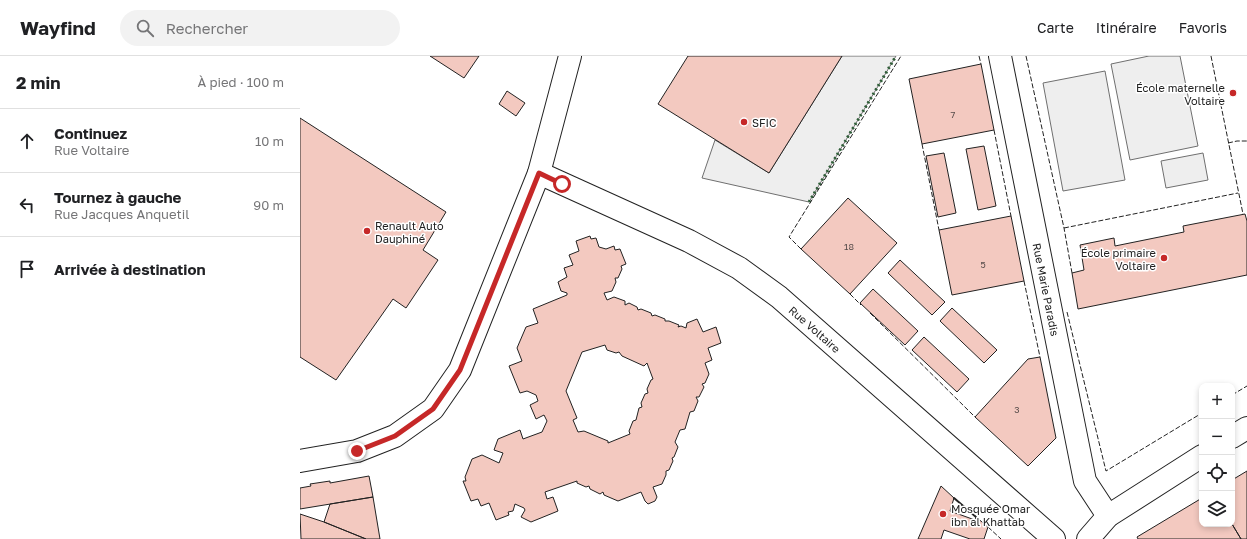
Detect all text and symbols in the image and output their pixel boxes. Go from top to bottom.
search box [120,10,400,46]
text: Wayfind [20,16,96,39]
icon: search [134,17,156,39]
text: Rechercher [166,19,248,37]
text: Carte [1037,19,1074,36]
text: Itinéraire [1096,19,1157,36]
text: Favoris [1179,19,1227,36]
text: 2 min [16,72,60,93]
text: À pied · 100 m [197,74,284,90]
place label: École maternelle Voltaire [1136,81,1225,107]
marker: École maternelle Voltaire [1228,88,1238,98]
house number: 7 [951,109,956,120]
place label: SFIC [752,116,777,129]
marker: SFIC [739,117,749,127]
text: Continuez [54,124,127,142]
icon: ahead [16,130,38,152]
text: 10 m [255,133,284,149]
text: Rue Voltaire [54,142,129,158]
route start [553,175,571,193]
text: Tournez à gauche [54,188,181,206]
icon: left [16,194,38,216]
text: 90 m [253,197,284,213]
text: Rue Jacques Anquetil [54,206,189,222]
place label: Renault Auto Dauphiné [375,219,444,245]
marker: Renault Auto Dauphiné [362,226,372,236]
house number: 18 [844,241,854,252]
street label: Rue Marie Paradis [1031,242,1062,337]
place label: École primaire Voltaire [1081,246,1156,272]
marker: École primaire Voltaire [1159,253,1169,263]
icon: arrive [16,258,38,280]
house number: 5 [980,259,986,270]
text: Arrivée à destination [54,260,206,278]
street label: Rue Voltaire [787,303,843,355]
map controls [1199,383,1235,527]
button: + [1199,383,1235,419]
house number: 3 [1014,404,1020,415]
button: − [1199,419,1235,455]
route end [348,442,366,460]
button: locate [1199,455,1235,491]
button: layers [1199,491,1235,527]
place label: Mosquée Omar ibn al Khattab [951,502,1031,528]
marker: Mosquée Omar ibn al Khattab [938,509,948,519]

